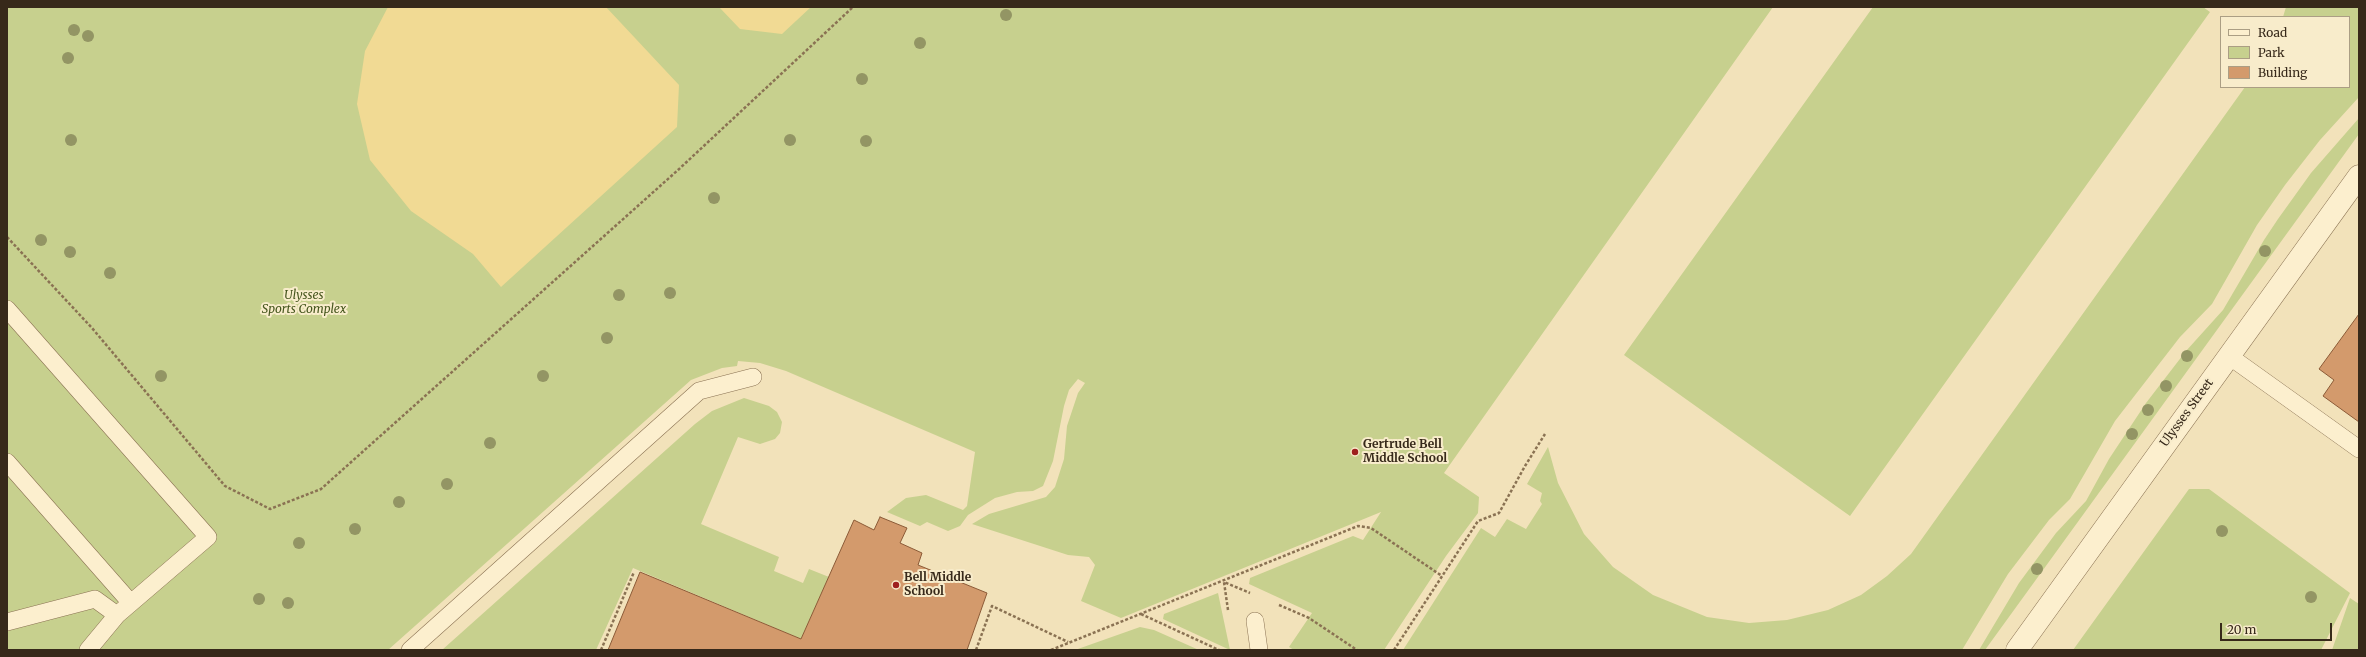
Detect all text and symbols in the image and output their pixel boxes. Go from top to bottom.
legend [2220,16,2350,88]
text: Road [2258,25,2287,40]
text: Park [2258,45,2285,60]
text: Building [2258,65,2307,80]
park label: Ulysses Sports Complex [262,289,346,317]
street label: Ulysses Street [2158,376,2216,450]
place label: Gertrude Bell Middle School [1363,438,1447,466]
marker: Gertrude Bell Middle School [1350,447,1360,457]
place label: Bell Middle School [904,571,971,599]
marker: Bell Middle School [891,580,901,590]
scale bar [2222,615,2334,641]
text: 20 m [2227,622,2256,637]

